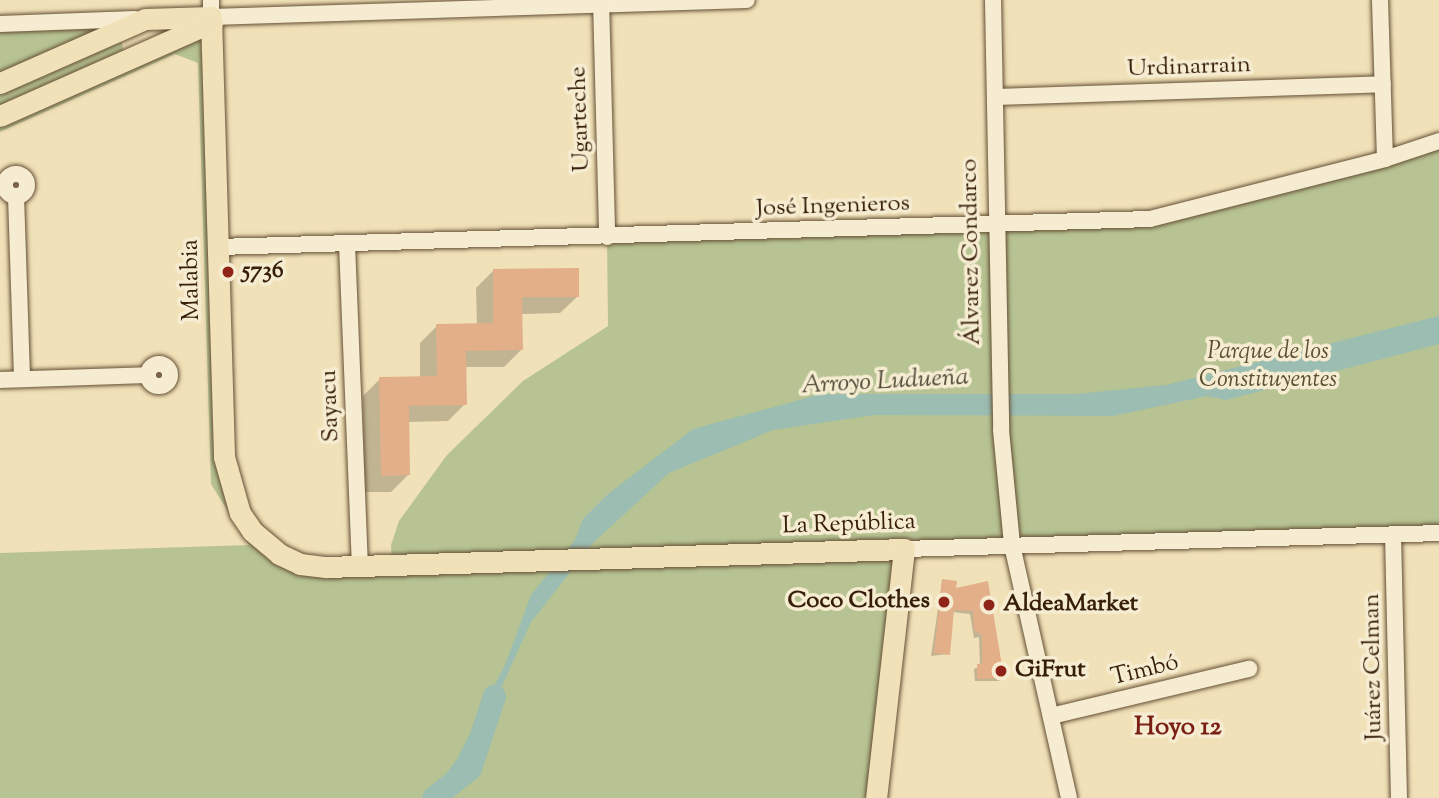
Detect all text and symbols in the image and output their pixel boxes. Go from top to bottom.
street label: Urdinarrain [1127,51,1251,85]
street label: Ugarteche [565,66,597,172]
street label: Álvarez Condarco [956,158,988,346]
street label: José Ingenieros [756,190,910,224]
street label: Malabia [177,239,207,321]
place label: 5736 [242,258,284,286]
marker: 5736 [220,264,236,280]
park label: Parque de los Constituyentes [1199,339,1337,395]
water label: Arroyo Ludueña [800,362,970,402]
street label: Sayacu [315,369,347,443]
street label: La República [782,508,916,542]
place label: Coco Clothes [788,588,930,616]
place label: AldeaMarket [1003,591,1138,619]
street label: Juárez Celman [1358,593,1390,741]
marker: Coco Clothes [936,594,952,610]
marker: AldeaMarket [981,597,997,613]
street label: Timbó [1108,649,1182,693]
place label: GiFrut [1015,657,1085,685]
marker: GiFrut [993,663,1009,679]
district label: Hoyo 12 [1134,712,1222,744]

